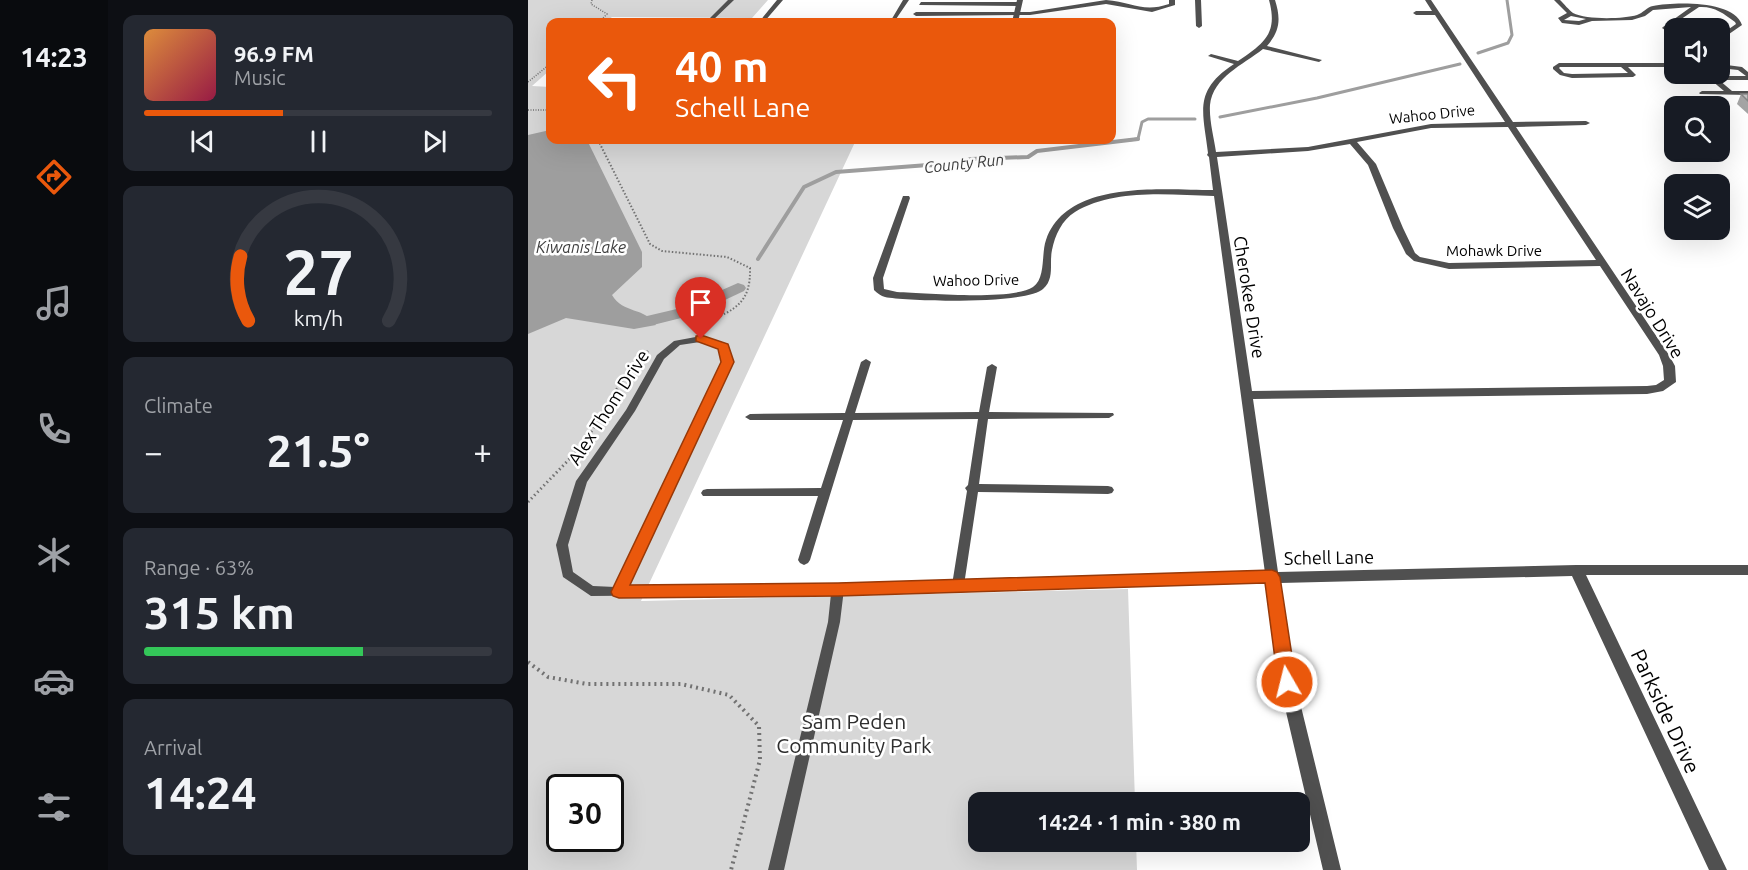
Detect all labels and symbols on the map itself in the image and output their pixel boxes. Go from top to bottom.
street label: Wahoo Drive [1388,101,1476,127]
water label: County Run [923,150,1005,176]
street label: Cherokee Drive [1230,234,1270,360]
water label: Kiwanis Lake [536,238,626,256]
street label: Mohawk Drive [1446,242,1542,259]
street label: Navajo Drive [1618,265,1688,361]
street label: Wahoo Drive [933,271,1019,289]
pin [675,277,726,339]
street label: Alex Thom Drive [564,346,652,468]
street label: Schell Lane [1284,546,1374,568]
street label: Parkside Drive [1627,645,1705,777]
position arrow [1255,650,1319,714]
park label: Sam Peden Community Park [776,709,932,757]
speed limit sign: 30 [546,774,624,852]

